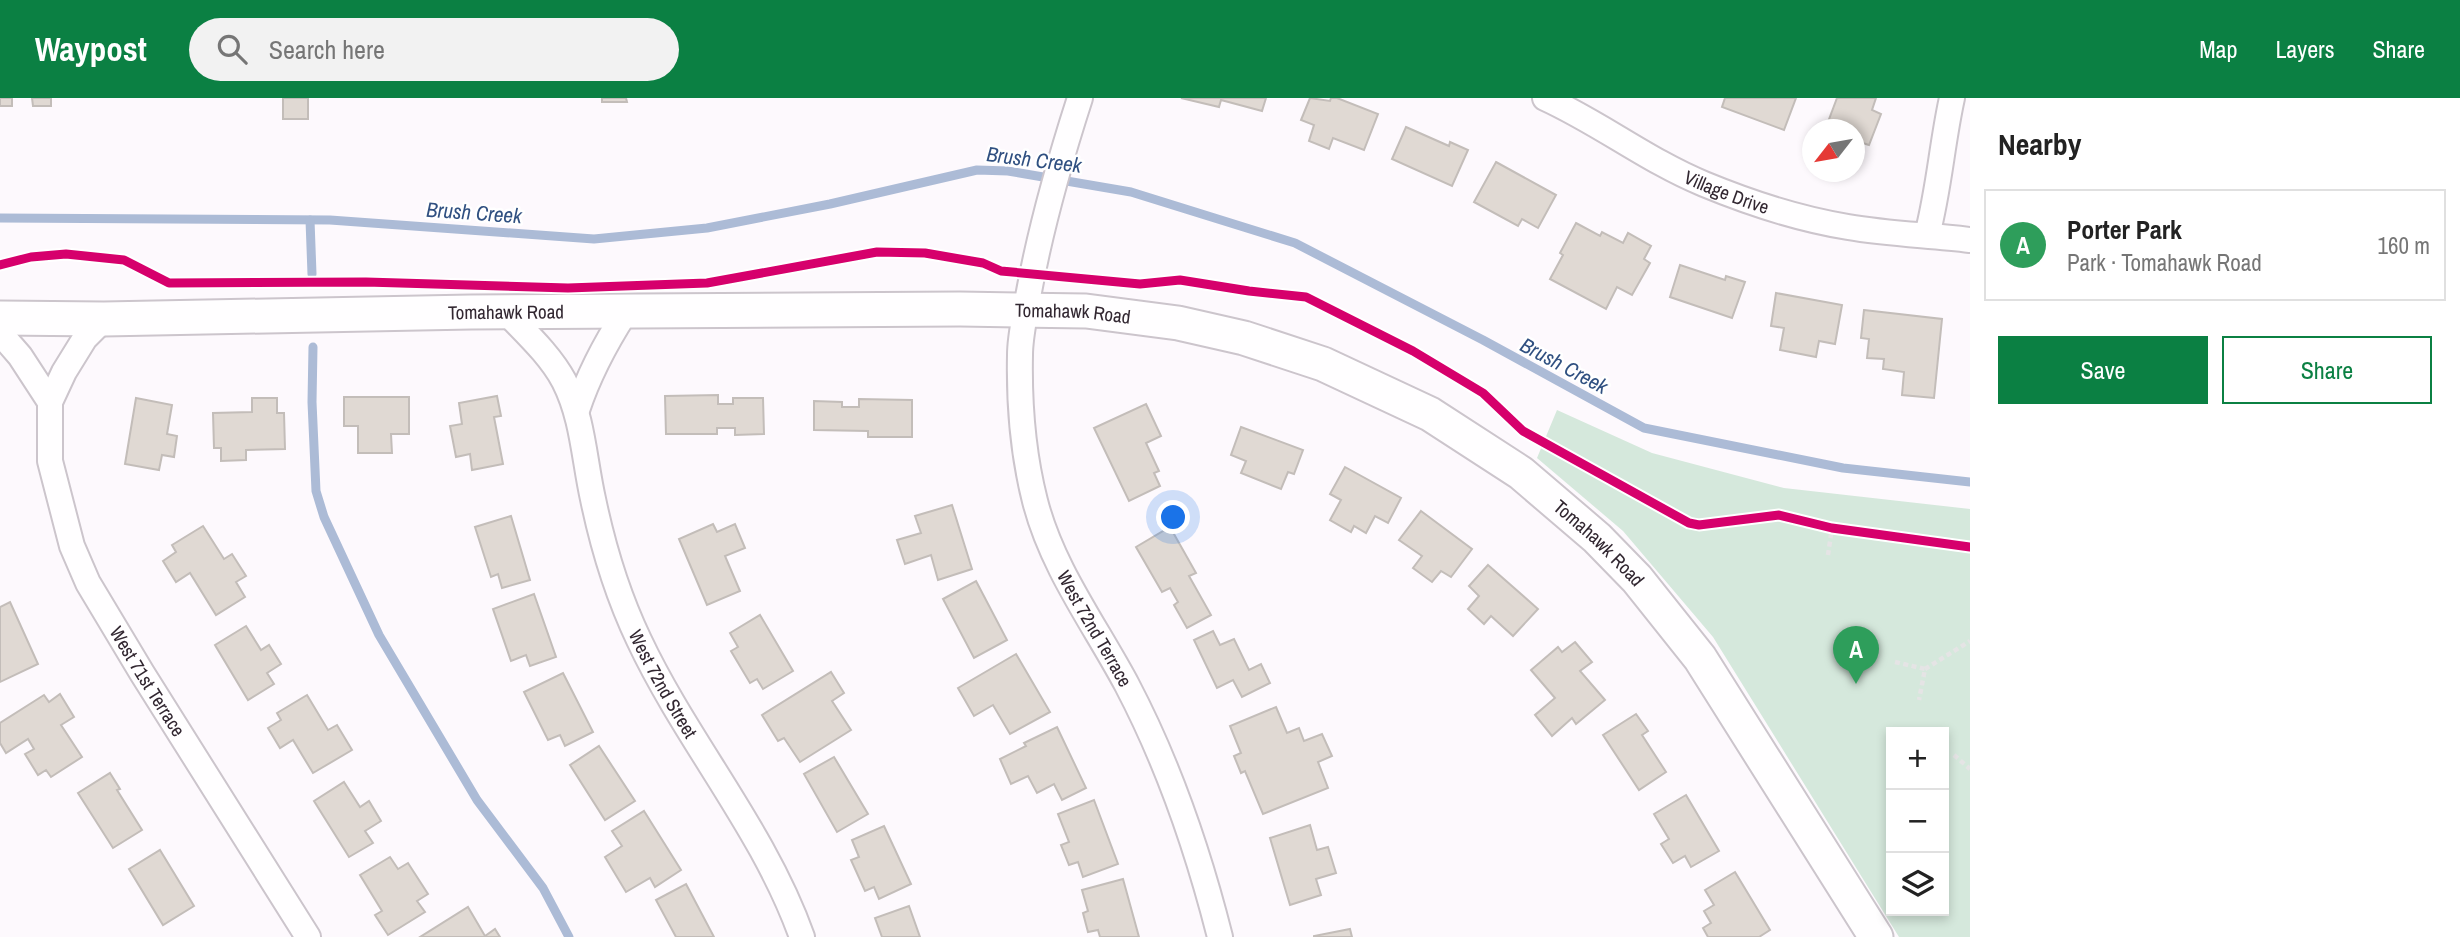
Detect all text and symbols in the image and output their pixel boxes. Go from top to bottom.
search box [189,18,679,81]
text: Waypost [35,27,147,71]
icon: search [213,30,251,68]
text: Search here [269,32,385,67]
text: Map [2199,33,2237,65]
text: Layers [2275,33,2334,65]
text: Share [2372,33,2425,65]
north arrow [1802,119,1865,182]
text: Nearby [1998,124,2081,164]
water label: Brush Creek [985,139,1085,180]
street label: Village Drive [1680,164,1772,220]
water label: Brush Creek [425,195,524,230]
text: Porter Park [2067,212,2182,247]
text: A [2016,230,2030,261]
text: 160 m [2378,230,2430,261]
text: Park · Tomahawk Road [2067,247,2262,278]
street label: Tomahawk Road [1015,297,1132,330]
street label: Tomahawk Road [448,298,564,325]
water label: Brush Creek [1515,330,1615,401]
button: Save [1998,336,2208,404]
button: Share [2222,336,2432,404]
street label: Tomahawk Road [1548,493,1651,591]
your location [1156,500,1190,534]
street label: West 72nd Terrace [1051,566,1139,691]
street label: West 71st Terrace [104,621,192,741]
street label: West 72nd Street [623,625,704,743]
pin: A [1833,626,1879,684]
map controls [1886,727,1949,916]
button: + [1886,727,1949,790]
button: − [1886,790,1949,853]
button: layers [1886,853,1949,916]

